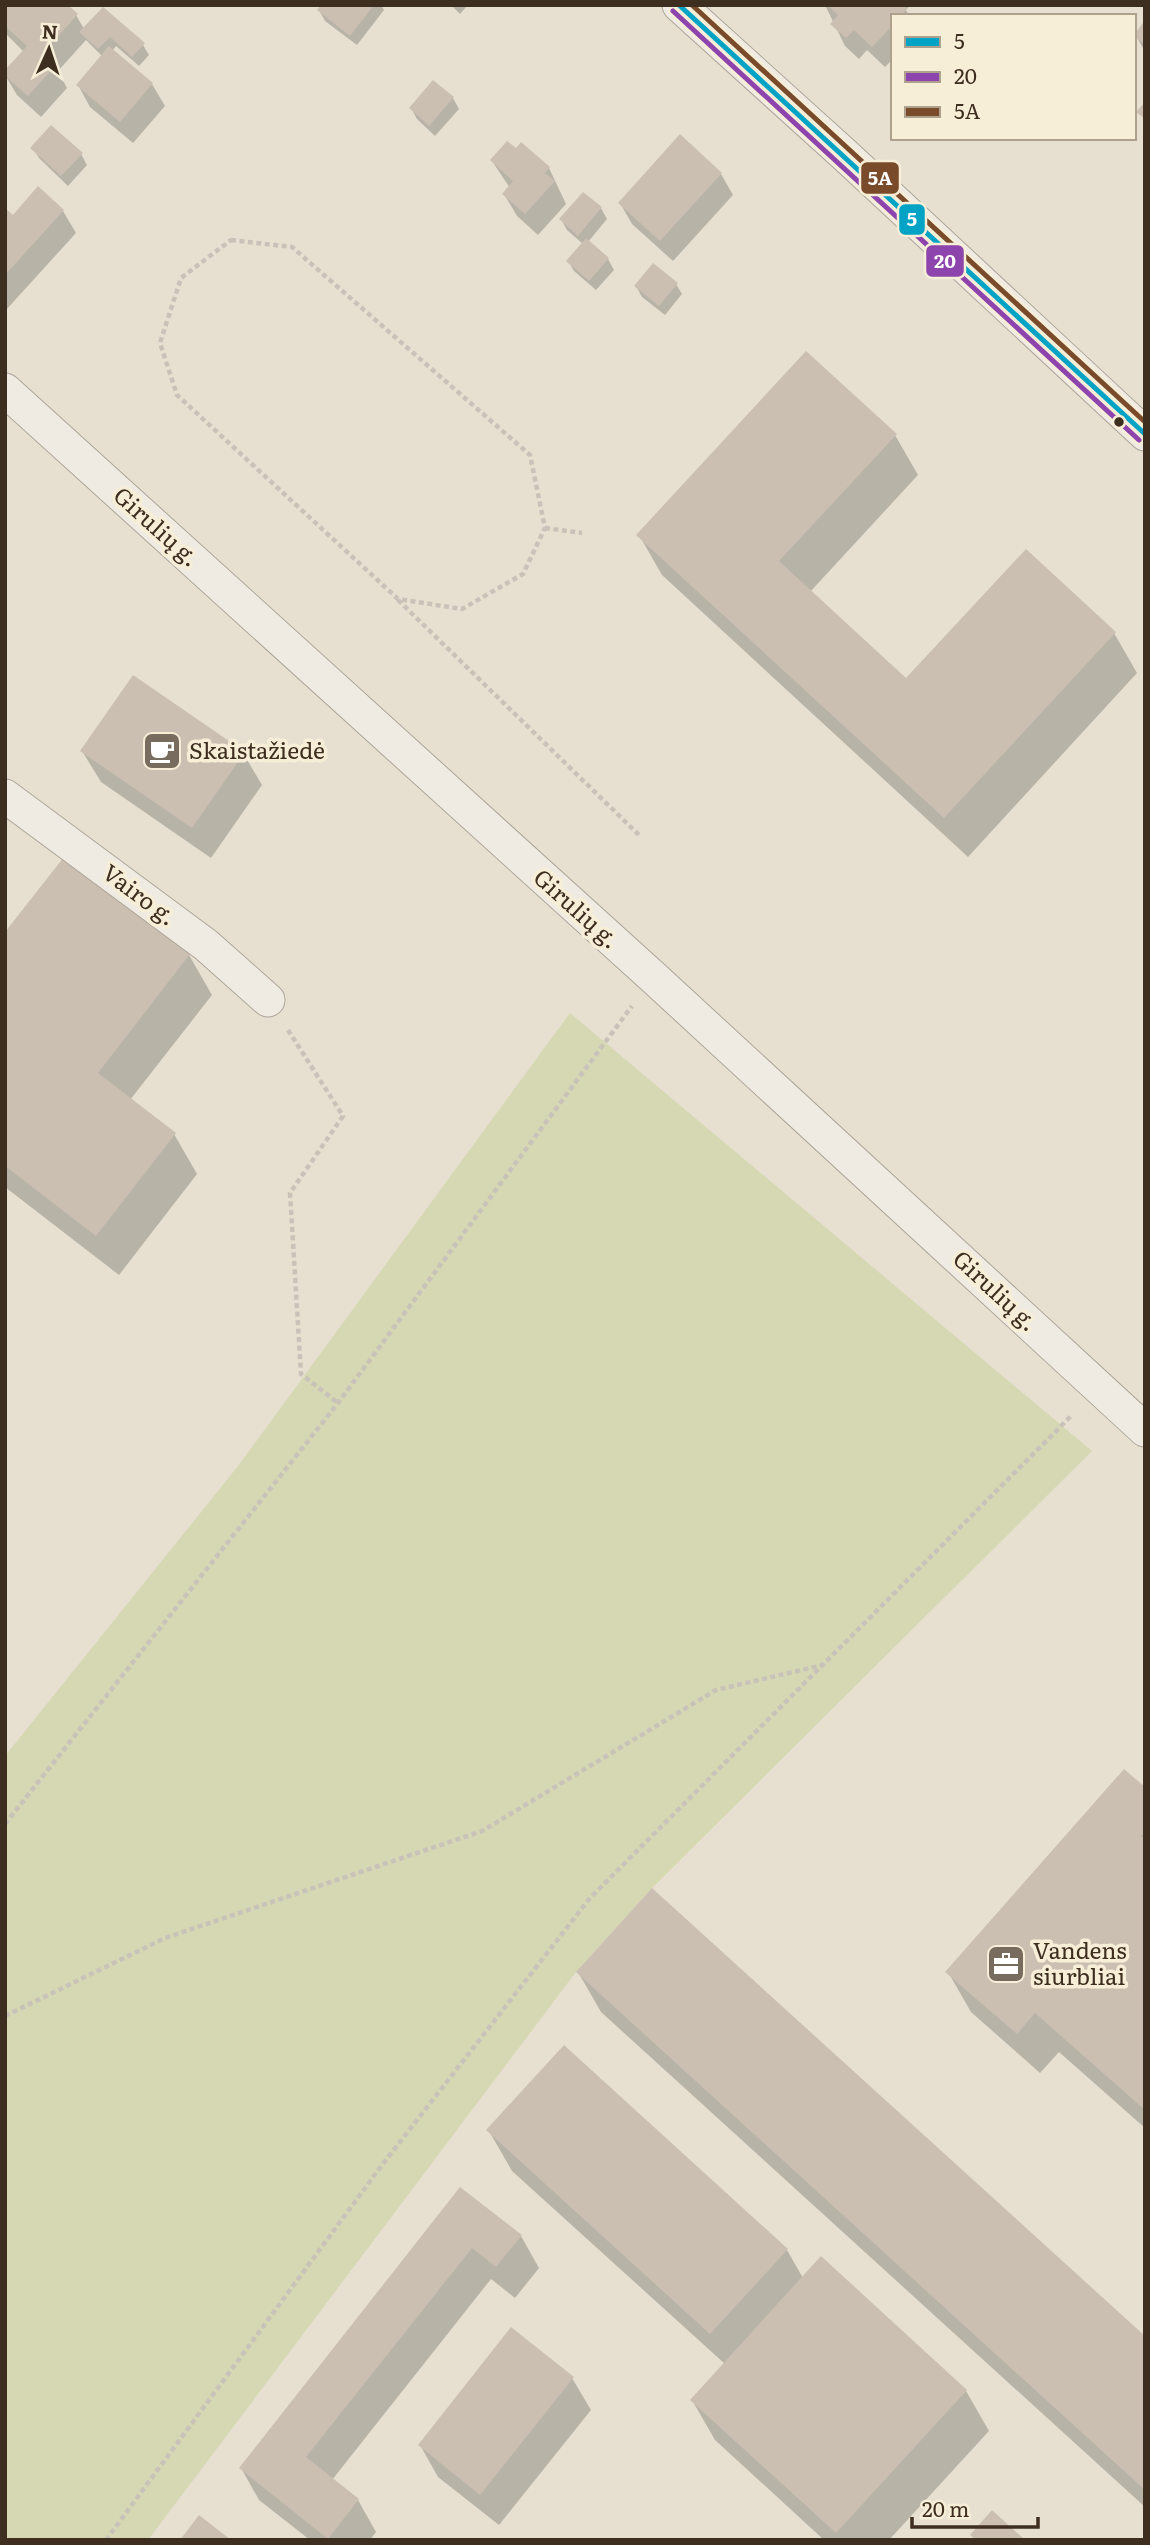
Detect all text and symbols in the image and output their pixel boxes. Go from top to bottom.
north arrow [14,14,84,84]
legend [891,14,1136,140]
text: N [41,17,59,45]
text: 5 [954,24,965,55]
text: 20 [954,59,977,90]
text: 5A [954,94,981,125]
line badge: 5A [860,161,900,195]
text: 5A [868,163,893,191]
line badge: 5 [898,203,926,236]
text: 5 [907,204,917,232]
line badge: 20 [925,244,965,278]
text: 20 [934,246,956,274]
unlabelled marker [1112,415,1126,429]
street label: Girulių g. [107,478,208,573]
cafe icon: Skaistažiedė [141,730,183,772]
place label: Skaistažiedė [189,732,325,766]
street label: Vairo g. [96,854,184,932]
street label: Girulių g. [527,860,628,955]
street label: Girulių g. [946,1241,1046,1338]
place label: Vandens siurbliai [1033,1932,1127,1992]
office icon: Vandens siurbliai [985,1943,1027,1985]
scale bar [912,2486,1038,2530]
text: 20 m [922,2492,969,2523]

